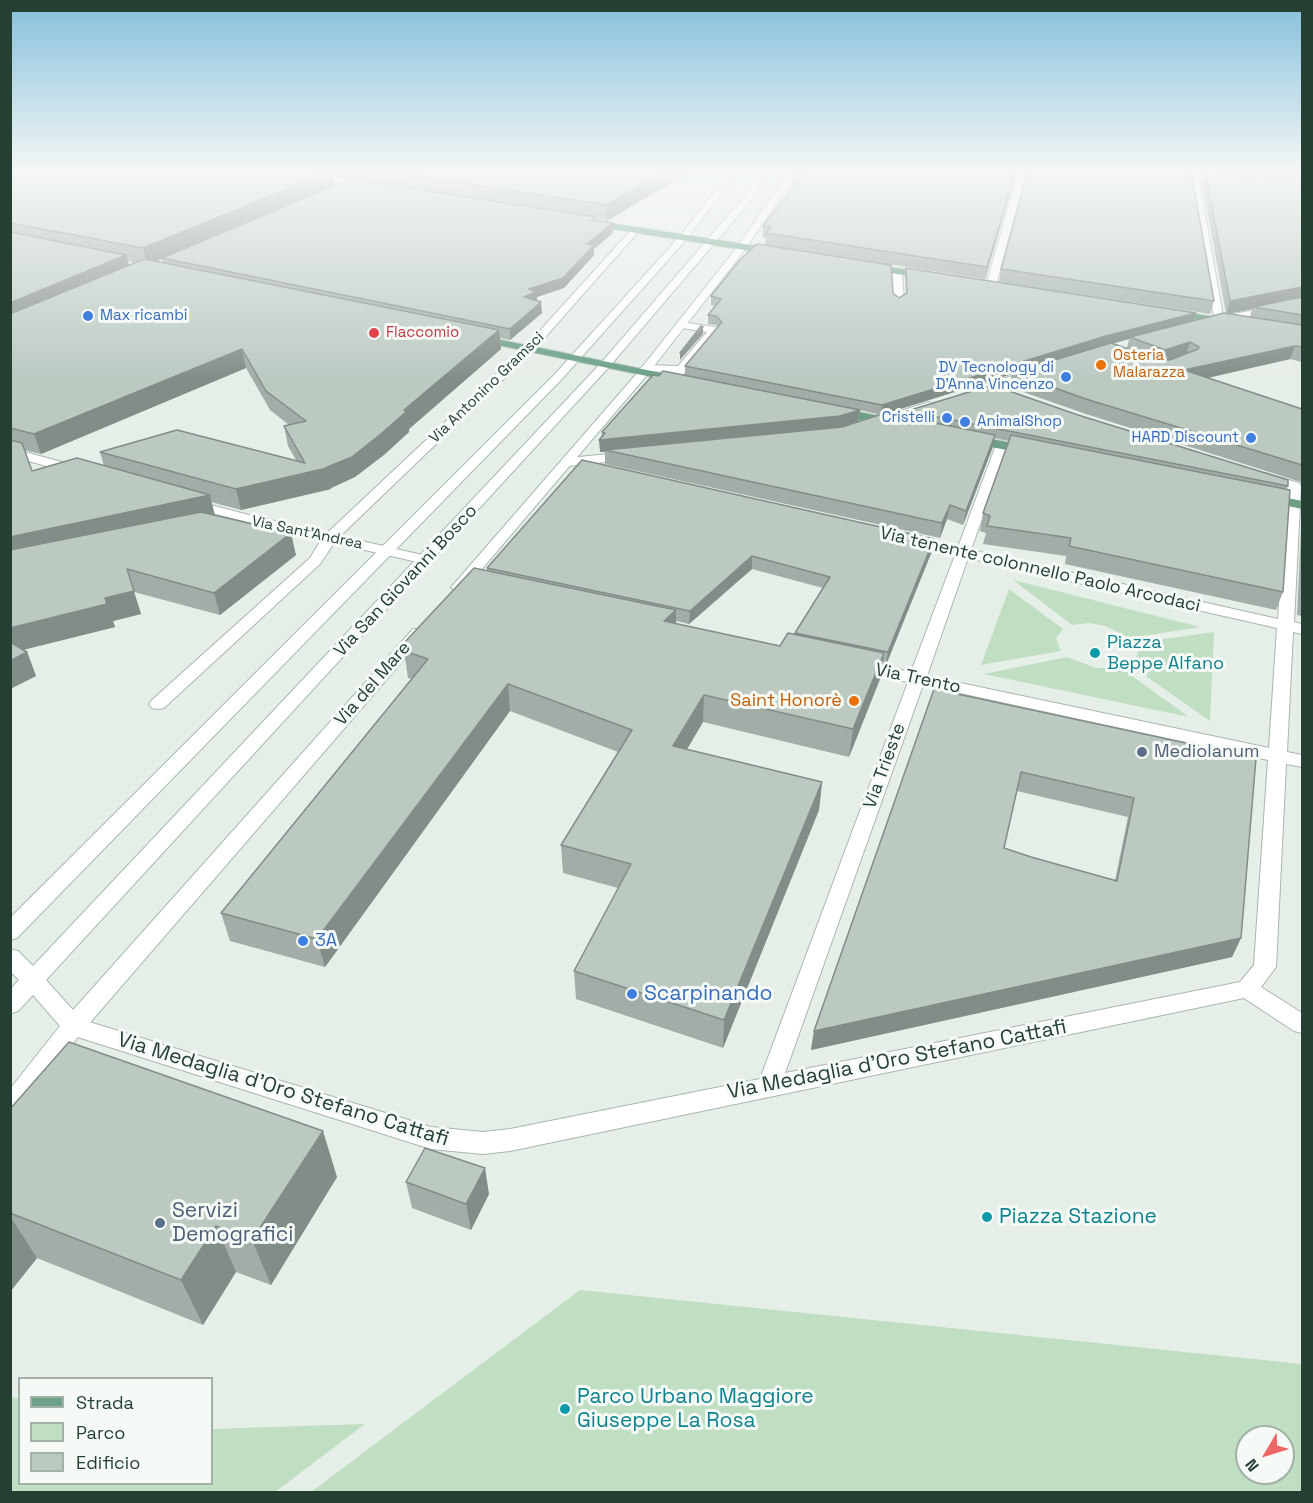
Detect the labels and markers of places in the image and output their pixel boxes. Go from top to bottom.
place label: Max ricambi [100,307,188,325]
marker: Max ricambi [81,309,95,323]
place label: Flaccomio [386,324,459,342]
marker: Flaccomio [367,326,381,340]
place label: Osteria Malarazza [1113,347,1185,382]
marker: Osteria Malarazza [1094,358,1108,372]
place label: DV Tecnology di D'Anna Vincenzo [935,359,1054,394]
marker: DV Tecnology di D'Anna Vincenzo [1059,370,1073,384]
place label: Cristelli [882,409,935,427]
marker: Cristelli [940,411,954,425]
place label: AnimalShop [977,413,1062,431]
marker: AnimalShop [958,415,972,429]
place label: HARD Discount [1132,429,1239,447]
marker: HARD Discount [1244,431,1258,445]
place label: Piazza Beppe Alfano [1107,632,1224,674]
marker: Piazza Beppe Alfano [1088,646,1102,660]
place label: Saint Honorè [730,690,842,712]
marker: Saint Honorè [847,694,861,708]
place label: Mediolanum [1154,741,1259,763]
marker: Mediolanum [1135,745,1149,759]
place label: 3A [315,930,337,952]
marker: 3A [296,934,310,948]
place label: Scarpinando [644,981,772,1007]
marker: Scarpinando [625,987,639,1001]
place label: Servizi Demografici [172,1198,293,1248]
place label: Piazza Stazione [999,1204,1157,1230]
marker: Piazza Stazione [980,1210,994,1224]
marker: Servizi Demografici [153,1216,167,1230]
place label: Parco Urbano Maggiore Giuseppe La Rosa [577,1384,814,1434]
marker: Parco Urbano Maggiore Giuseppe La Rosa [558,1402,572,1416]

